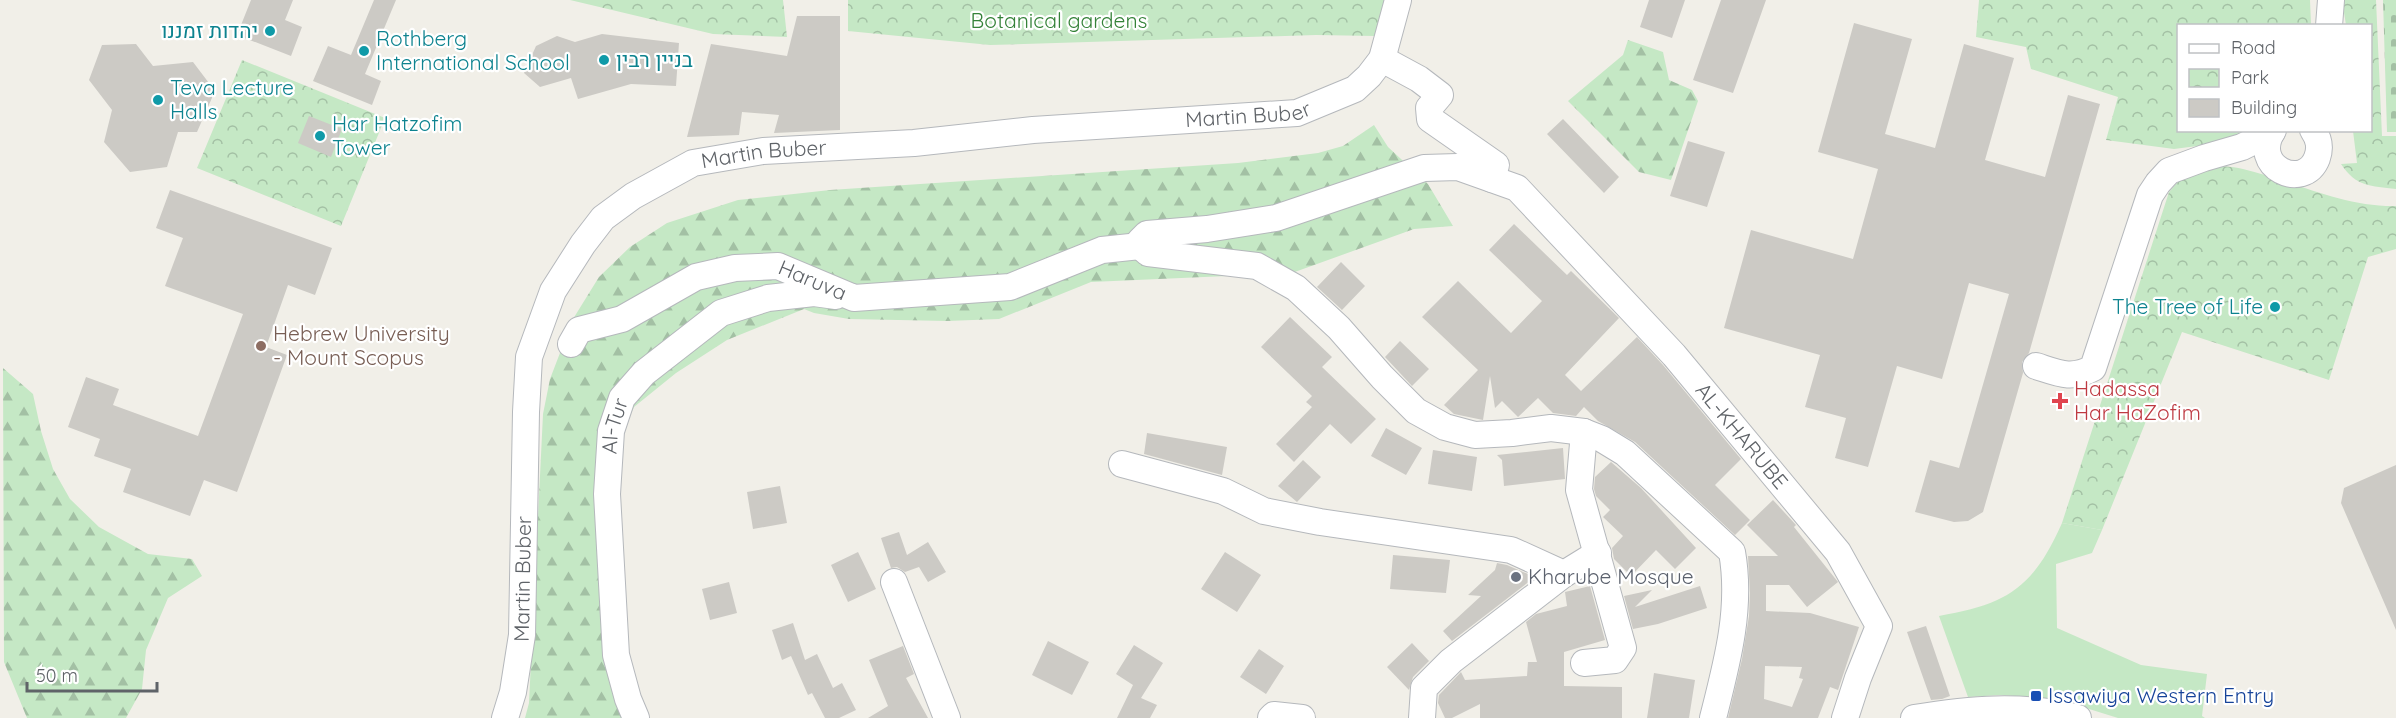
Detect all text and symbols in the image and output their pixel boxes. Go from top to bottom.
park label: Botanical gardens [971,7,1147,33]
place label: יהדות זמננו [161,17,258,43]
marker: יהדות זמננו [263,24,277,38]
legend [2177,24,2372,132]
place label: Rothberg International School [376,25,570,75]
text: Road [2231,36,2276,59]
marker: Rothberg International School [357,44,371,58]
place label: בניין רבין [616,46,693,72]
marker: בניין רבין [597,53,611,67]
text: Park [2231,66,2269,89]
place label: Teva Lecture Halls [170,74,294,124]
marker: Teva Lecture Halls [151,93,165,107]
street label: Martin Buber [1184,95,1315,132]
text: Building [2231,96,2297,119]
place label: Har Hatzofim Tower [332,110,462,160]
marker: Har Hatzofim Tower [313,129,327,143]
street label: Martin Buber [699,134,827,173]
street label: Haruva [775,254,851,305]
place label: The Tree of Life [2112,293,2263,319]
marker: The Tree of Life [2268,300,2282,314]
place label: Hebrew University - Mount Scopus [273,320,450,370]
marker: Hebrew University - Mount Scopus [254,339,268,353]
place label: Hadassa Har HaZofim [2074,375,2201,425]
street label: AL-KHARUBE [1691,377,1794,494]
marker: Hadassa Har HaZofim [2051,392,2069,410]
street label: Al-Tur [596,394,633,455]
street label: Martin Buber [508,516,536,642]
place label: Kharube Mosque [1528,563,1694,589]
marker: Kharube Mosque [1509,570,1523,584]
scale bar [27,655,158,693]
text: 50 m [36,664,78,687]
place label: Issawiya Western Entry [2048,682,2274,708]
marker: Issawiya Western Entry [2029,689,2043,703]

